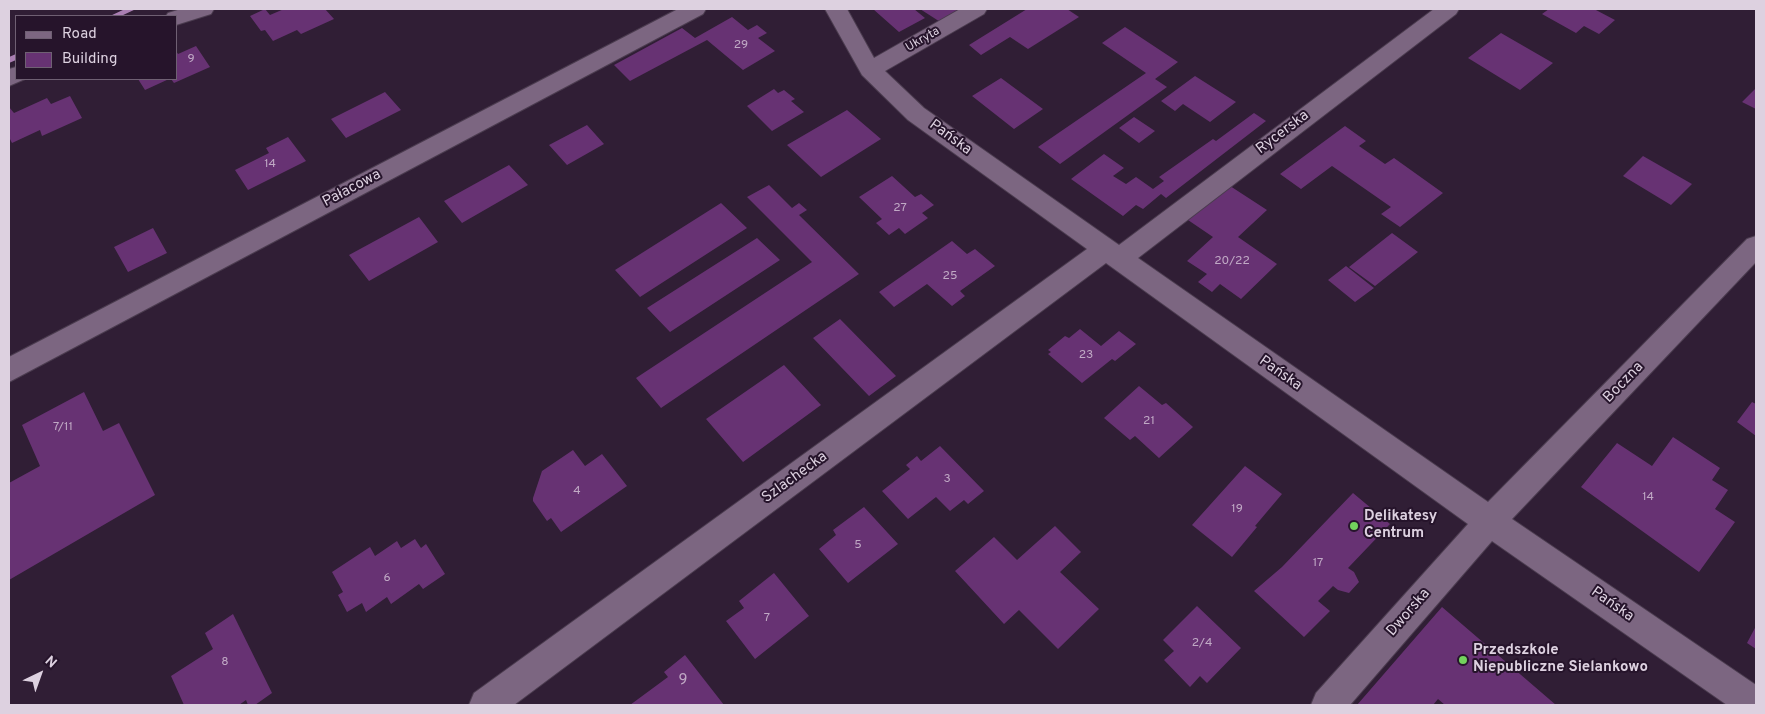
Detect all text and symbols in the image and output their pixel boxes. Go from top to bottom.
legend [15,15,178,80]
text: Road [62,25,97,44]
street label: Ukryta [904,25,942,55]
house number: 29 [734,39,748,53]
text: Building [62,50,117,69]
house number: 9 [187,53,195,67]
street label: Rycerska [1253,107,1313,159]
street label: Pańska [925,117,975,159]
house number: 14 [264,158,276,172]
street label: Pałacowa [320,166,384,212]
house number: 27 [893,202,907,216]
house number: 20/22 [1214,255,1250,269]
house number: 25 [943,270,957,284]
house number: 23 [1079,349,1093,363]
street label: Pańska [1255,353,1305,395]
street label: Boczna [1600,359,1648,407]
house number: 21 [1143,415,1155,429]
house number: 7/11 [53,421,73,435]
street label: Szlachecka [759,448,831,508]
house number: 3 [943,473,951,487]
house number: 4 [573,485,581,499]
house number: 14 [1642,491,1654,505]
house number: 19 [1231,503,1243,517]
place label: Delikatesy Centrum [1364,508,1437,543]
marker: Delikatesy Centrum [1348,520,1360,532]
house number: 5 [854,539,862,553]
house number: 17 [1313,557,1323,571]
house number: 6 [383,572,391,586]
street label: Pańska [1587,584,1637,626]
street label: Dworska [1383,586,1435,640]
house number: 7 [764,612,770,626]
house number: 2/4 [1192,637,1212,651]
place label: Przedszkole Niepubliczne Sielankowo [1473,642,1648,677]
north arrow [15,649,65,699]
text: N [41,653,60,672]
marker: Przedszkole Niepubliczne Sielankowo [1457,654,1469,666]
house number: 8 [221,656,229,670]
house number: 9 [679,672,687,690]

